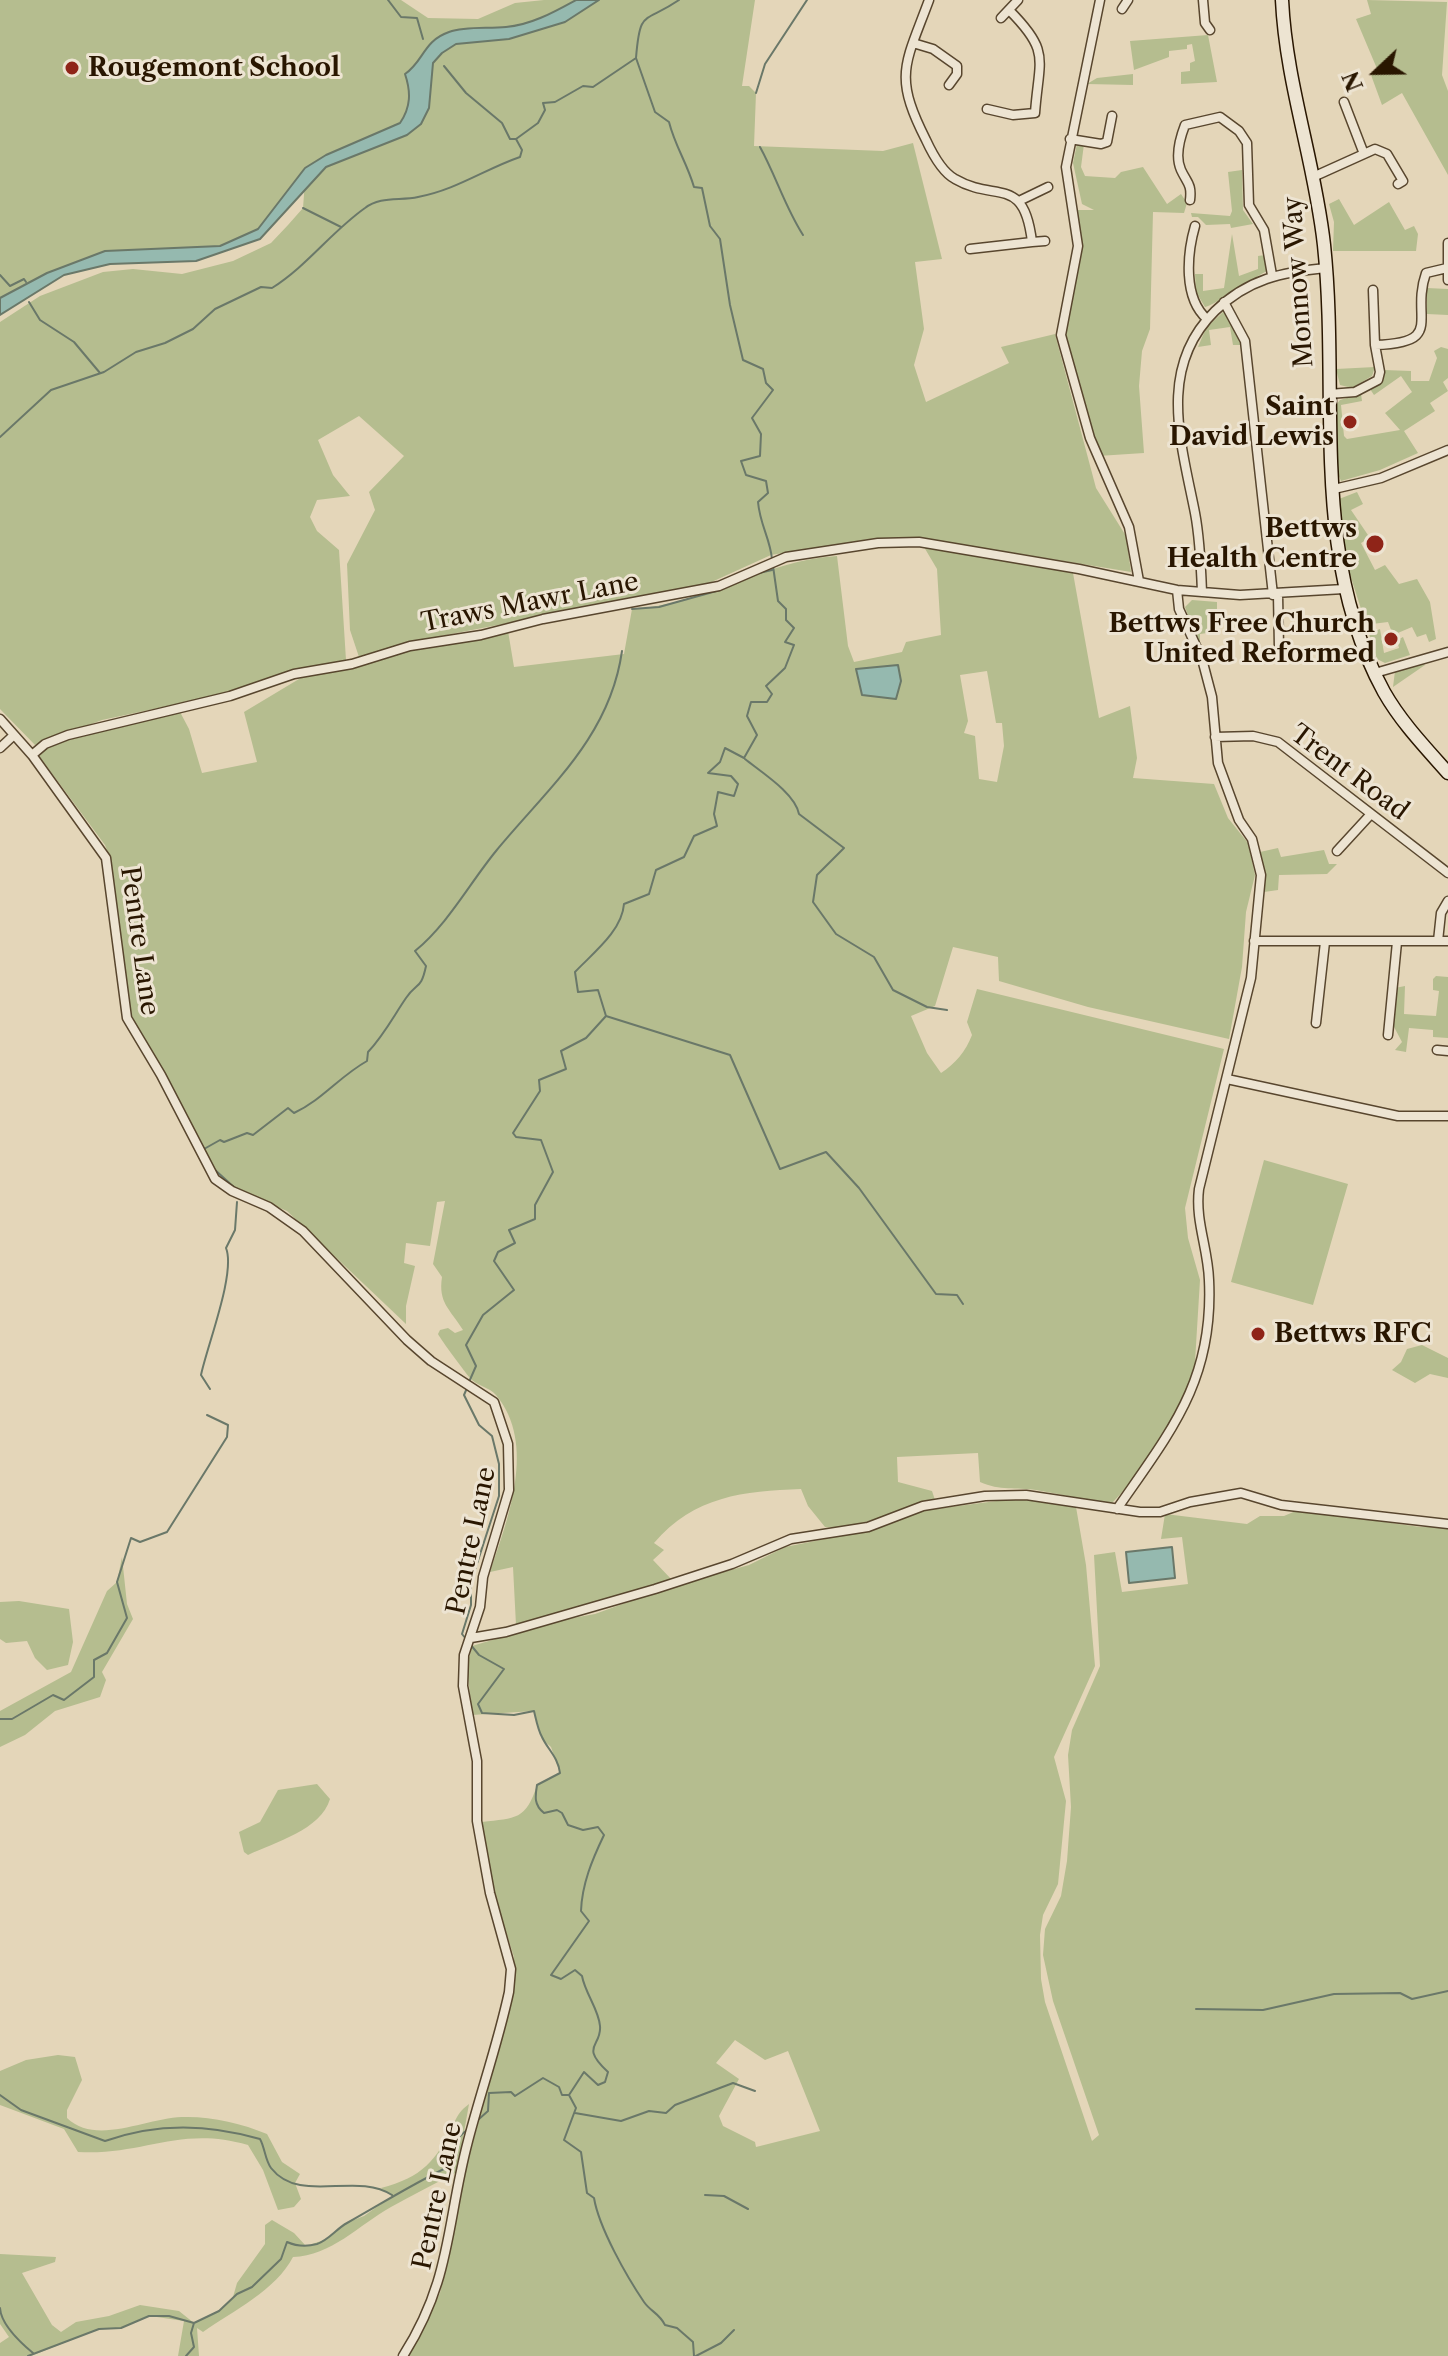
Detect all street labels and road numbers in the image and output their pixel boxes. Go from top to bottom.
street label: Monnow Way [1277,195,1321,369]
street label: Traws Mawr Lane [419,567,641,639]
street label: Trent Road [1284,718,1414,828]
street label: Pentre Lane [113,864,165,1018]
street label: Pentre Lane [441,1464,503,1618]
street label: Pentre Lane [407,2119,469,2273]

